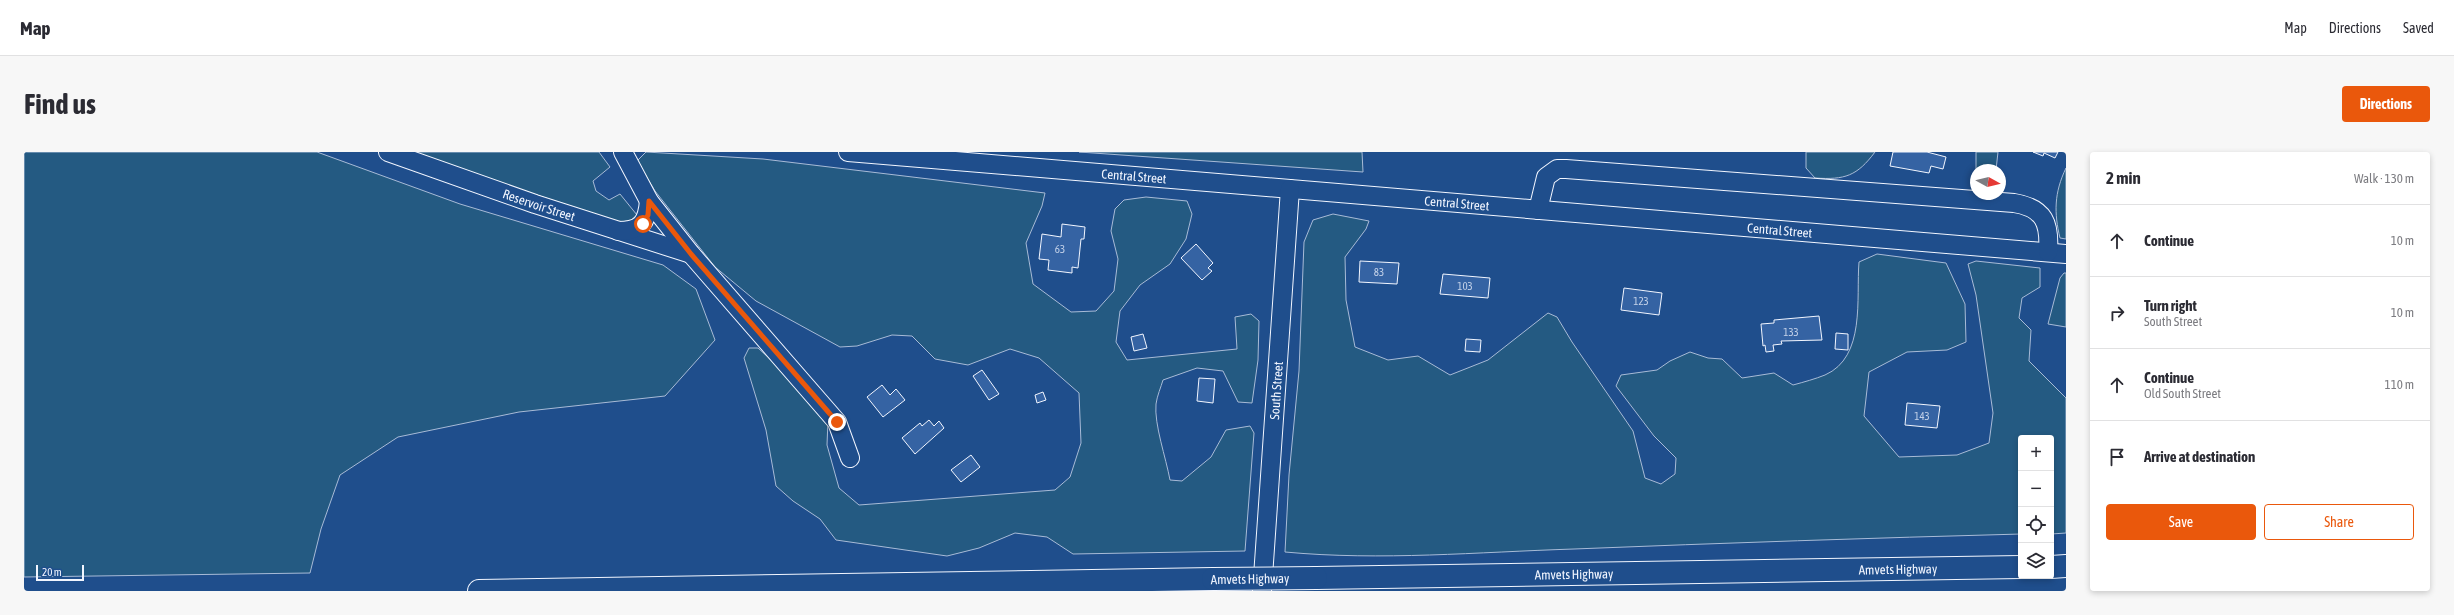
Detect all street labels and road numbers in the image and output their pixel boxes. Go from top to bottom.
street label: Central Street [1101,166,1167,186]
street label: Reservoir Street [501,186,577,224]
street label: Central Street [1424,193,1490,213]
street label: Central Street [1747,220,1813,240]
street label: South Street [1266,361,1285,420]
street label: Amvets Highway [1859,561,1938,577]
street label: Amvets Highway [1535,566,1614,582]
street label: Amvets Highway [1211,571,1290,587]

